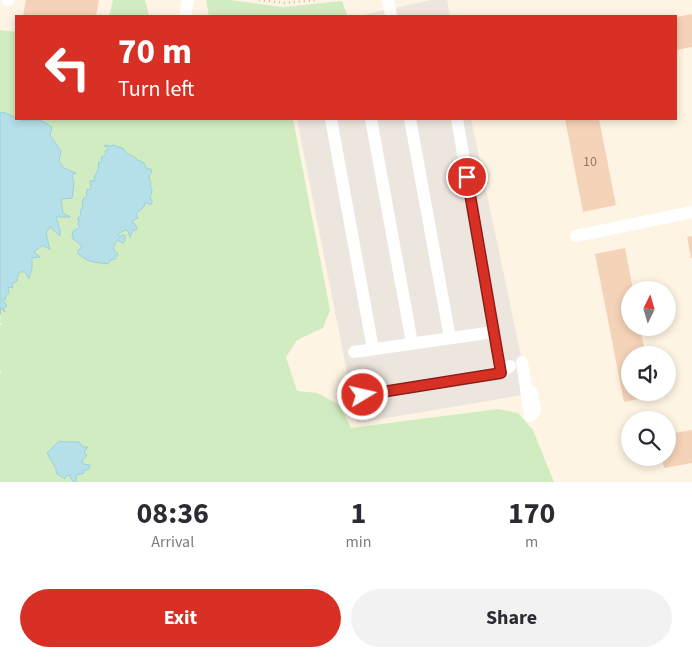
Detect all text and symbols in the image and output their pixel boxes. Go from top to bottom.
text: 70 m [118,27,192,77]
icon: left [35,35,100,100]
text: Turn left [118,73,194,105]
house number: 10 [583,152,597,172]
pin [446,156,488,198]
icon: arrive [453,163,481,191]
north arrow [621,281,676,336]
map controls [621,281,676,466]
button: sound [621,346,676,401]
position arrow [336,368,388,420]
button: search [621,411,676,466]
text: 08:36 [137,492,209,535]
text: 1 [350,492,366,535]
text: 170 [508,492,555,535]
text: Arrival [151,531,194,553]
text: min [345,531,371,553]
text: m [525,531,538,553]
button: Exit [20,589,341,647]
button: Share [351,589,672,647]

